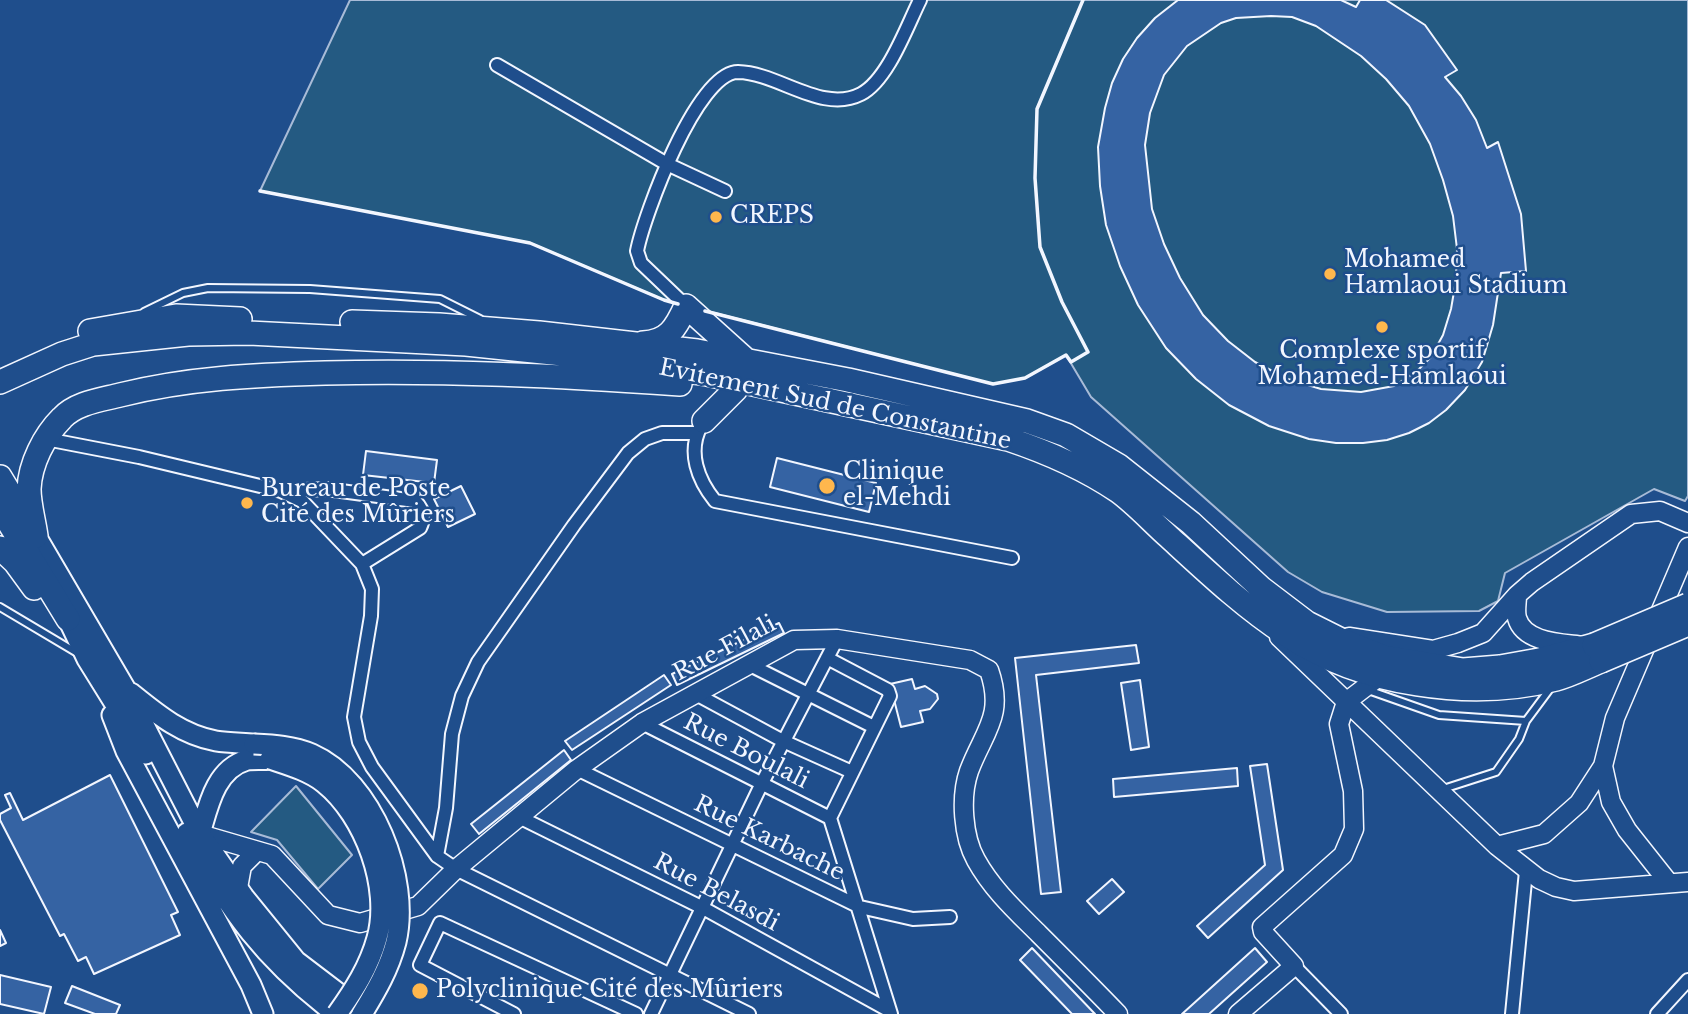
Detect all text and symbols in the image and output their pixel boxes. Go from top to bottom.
place label: CREPS [730,203,814,231]
marker: CREPS [708,209,724,225]
place label: Mohamed Hamlaoui Stadium [1344,247,1567,301]
marker: Mohamed Hamlaoui Stadium [1322,266,1338,282]
marker: Complexe sportif Mohamed-Hamlaoui [1374,319,1390,335]
place label: Complexe sportif Mohamed-Hamlaoui [1257,338,1507,392]
street label: Evitement Sud de Constantine [656,354,1014,456]
place label: Clinique el-Mehdi [843,459,951,513]
place label: Bureau de Poste Cité des Mûriers [261,476,455,530]
marker: Clinique el-Mehdi [817,476,837,496]
marker: Bureau de Poste Cité des Mûriers [239,495,255,511]
street label: Rue Filali [669,611,781,687]
street label: Rue Boulali [679,709,813,795]
street label: Rue Karbache [689,791,849,887]
street label: Rue Belasdi [649,848,783,938]
place label: Polyclinique Cité des Mûriers [436,977,783,1005]
marker: Polyclinique Cité des Mûriers [410,981,430,1001]

